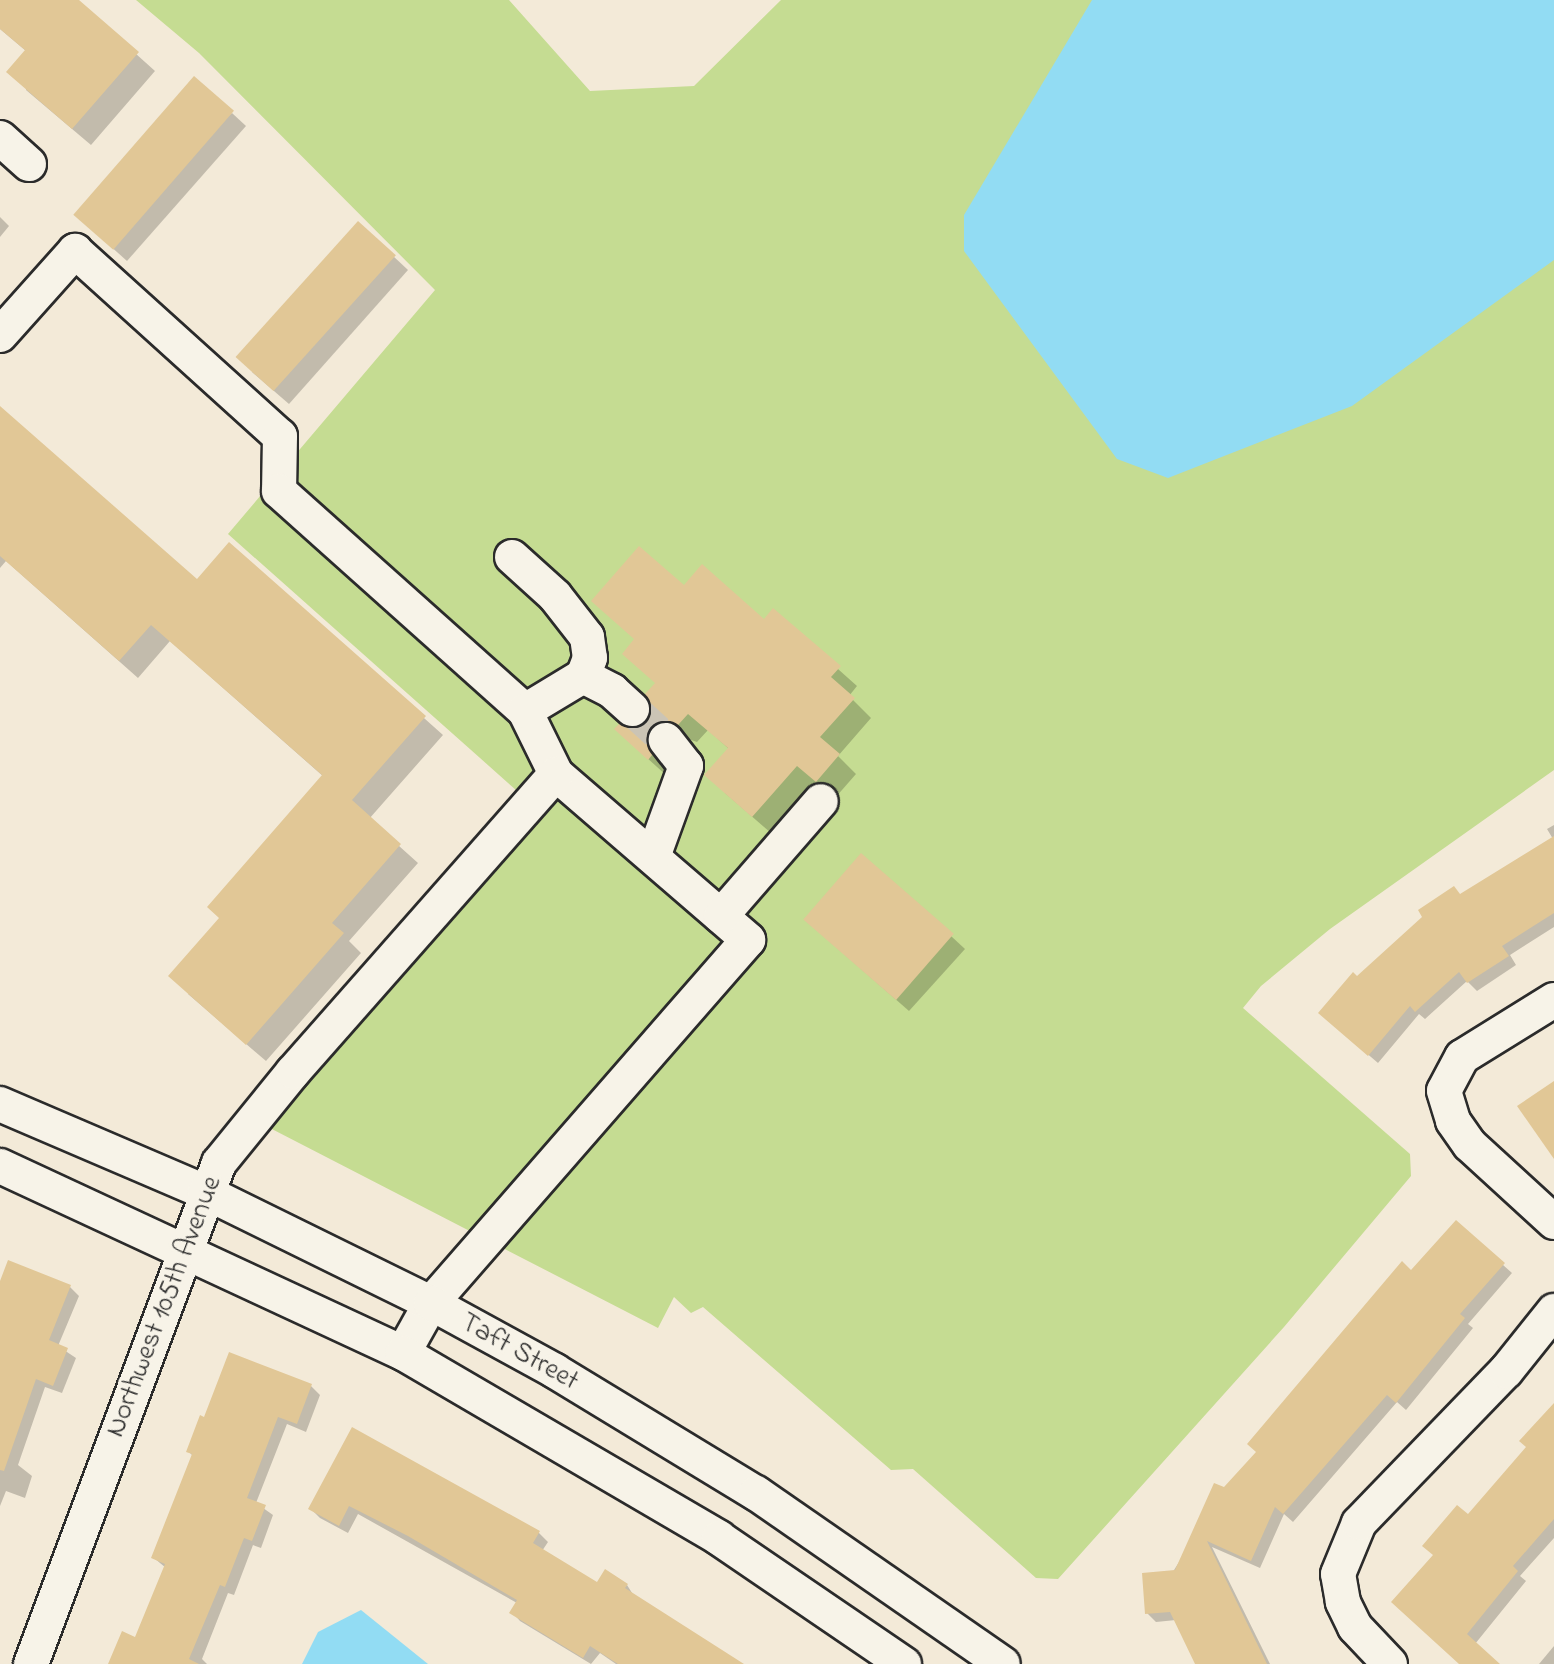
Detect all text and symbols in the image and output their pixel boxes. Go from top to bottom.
street label: Northwest 105th Avenue [100,1172,230,1442]
street label: Taft Street [454,1307,584,1399]

